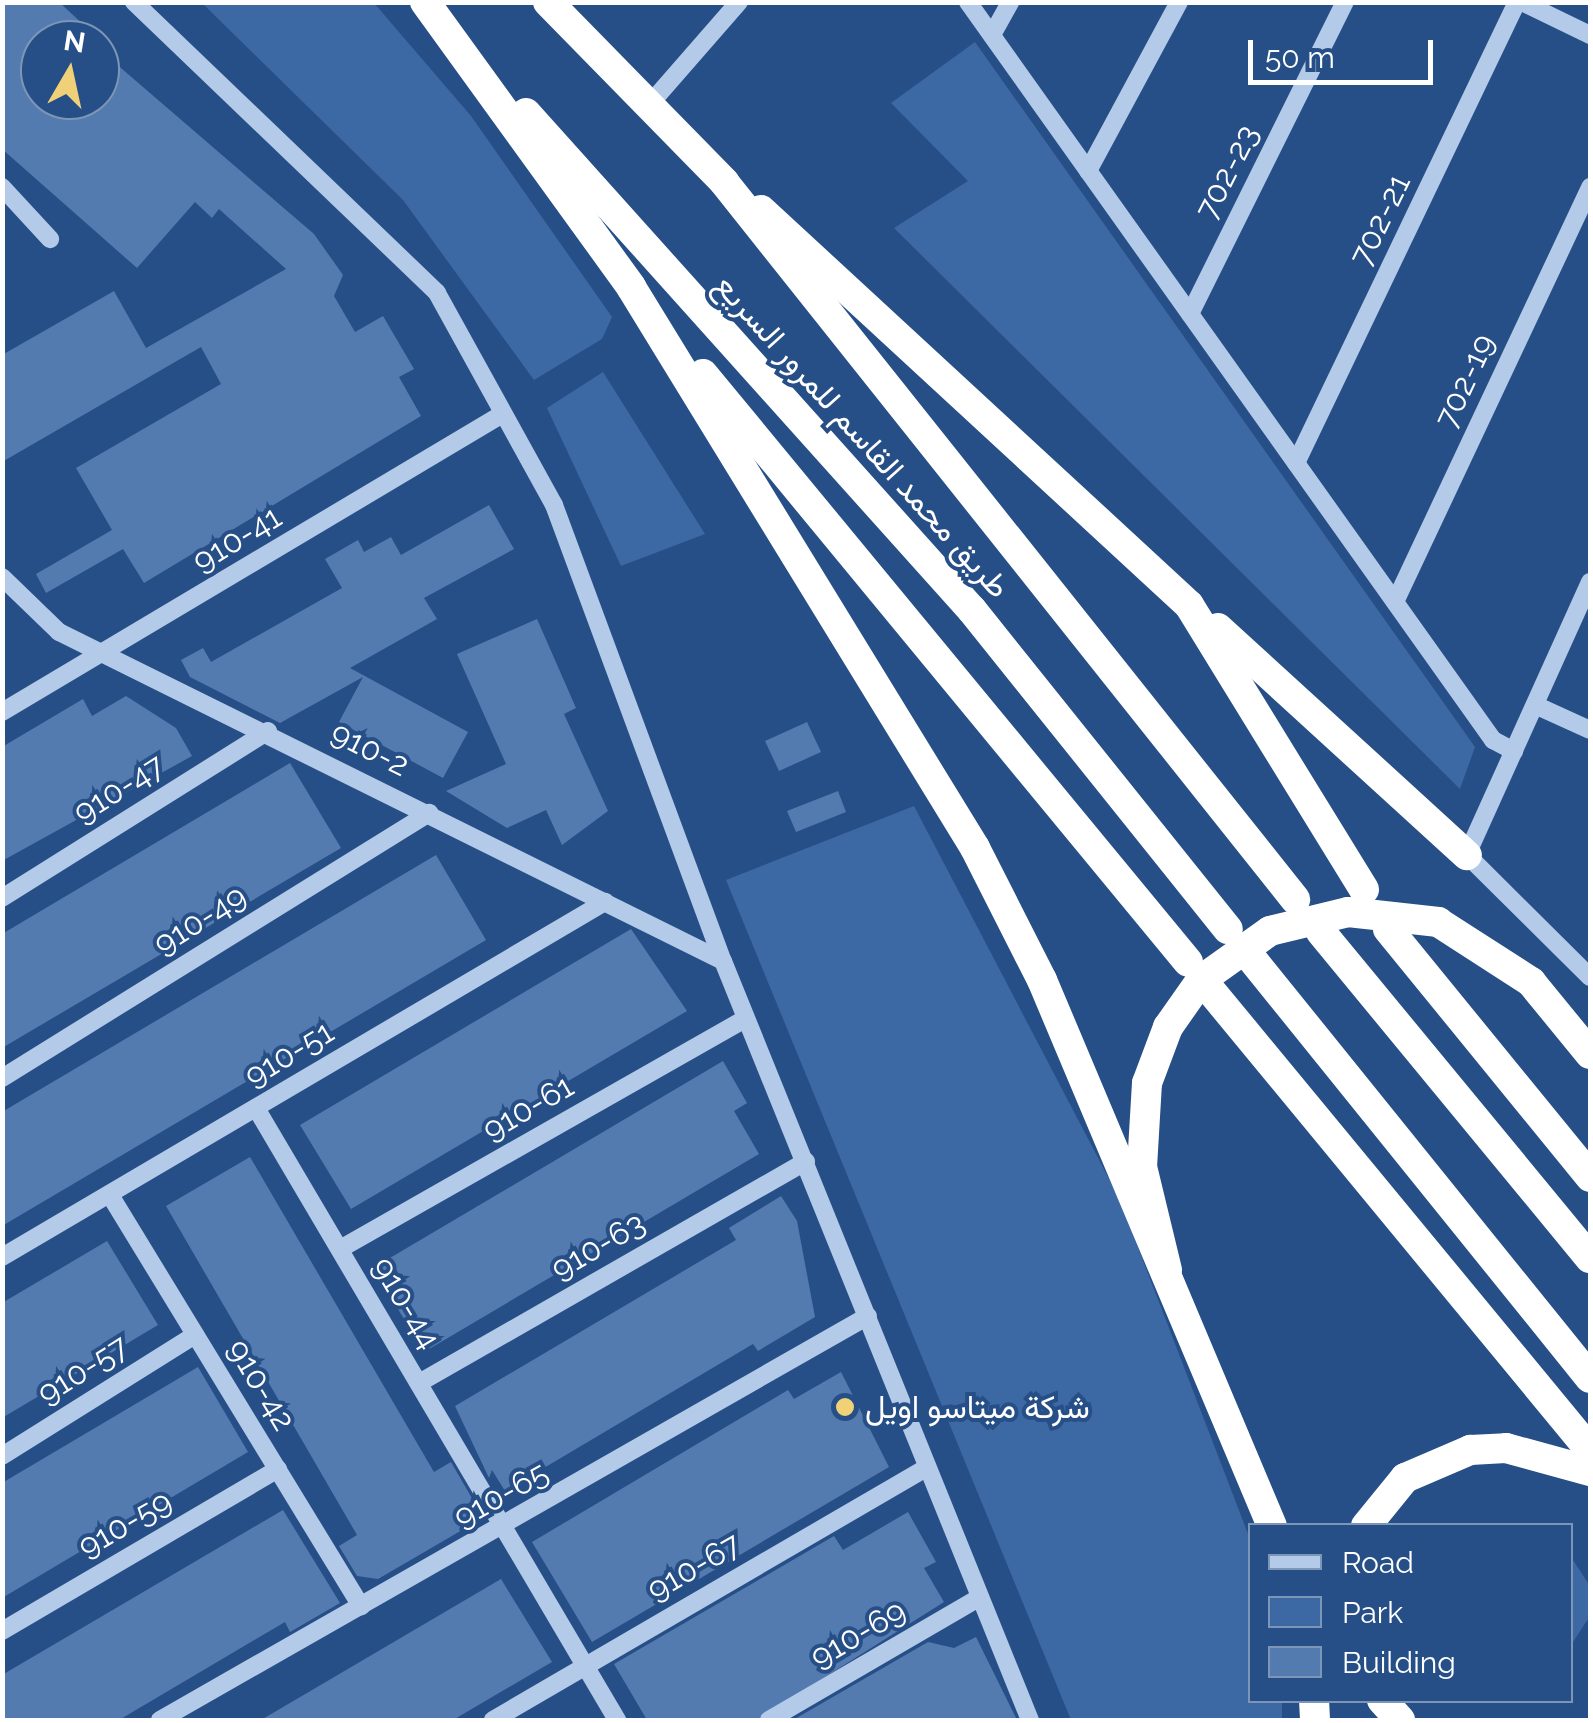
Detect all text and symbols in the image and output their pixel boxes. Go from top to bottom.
north arrow [20,20,120,120]
scale bar [1253,20,1438,82]
text: N [61,24,88,60]
text: 50 m [1265,40,1335,75]
street label: 702-23 [1187,119,1267,225]
street label: 702-21 [1341,168,1419,272]
street label: طريق محمد القاسم للمرور السريع [706,266,1018,606]
street label: 702-19 [1427,328,1503,434]
street label: 910-41 [186,498,288,580]
street label: 910-2 [325,713,415,785]
street label: 910-47 [67,746,171,832]
street label: 910-49 [147,877,253,963]
street label: 910-51 [238,1013,340,1095]
street label: 910-61 [476,1067,580,1149]
street label: 910-63 [544,1204,652,1288]
street label: 910-44 [364,1250,448,1356]
street label: 910-57 [30,1327,136,1413]
street label: 910-42 [219,1332,303,1438]
place label: شركة ميتاسو اويل [865,1388,1090,1426]
marker: شركة ميتاسو اويل [834,1396,856,1418]
street label: 910-65 [447,1453,555,1537]
street label: 910-59 [71,1482,179,1566]
legend [1248,1523,1573,1703]
street label: 910-67 [640,1525,748,1609]
text: Road [1342,1545,1414,1580]
street label: 910-69 [804,1591,912,1677]
text: Park [1342,1595,1403,1630]
text: Building [1342,1645,1456,1680]

